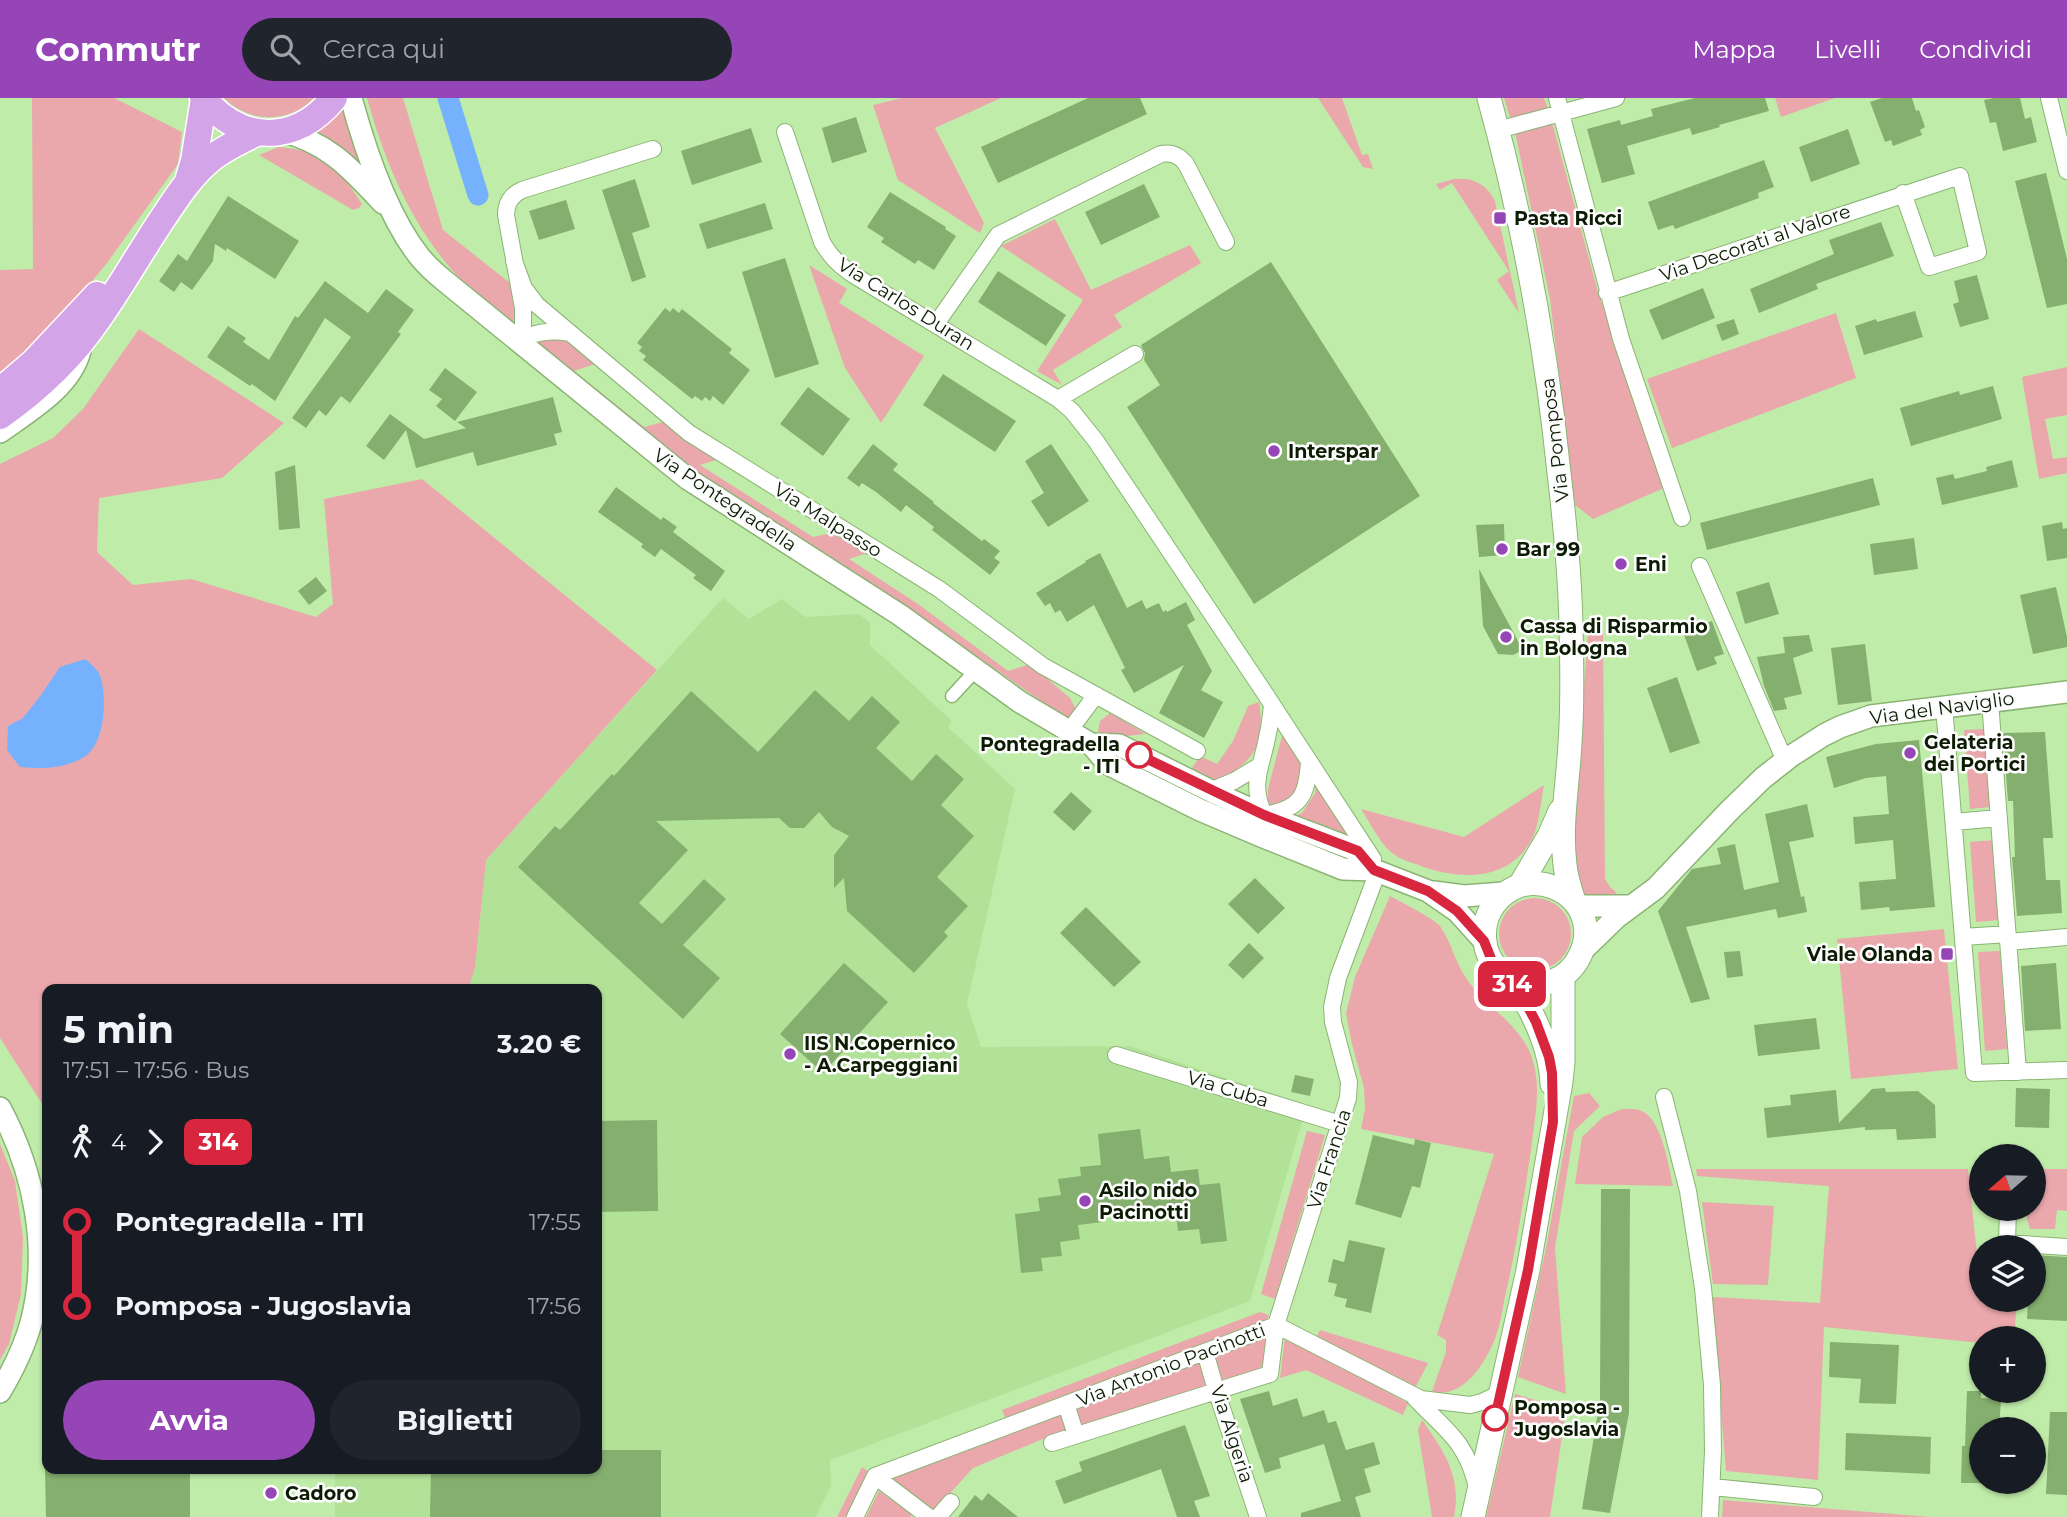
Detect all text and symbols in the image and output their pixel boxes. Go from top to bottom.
search box [242,18,732,81]
text: Commutr [35,29,200,69]
icon: search [266,30,304,68]
text: Cerca qui [322,33,445,65]
text: Mappa [1693,35,1776,64]
text: Livelli [1814,35,1881,64]
text: Condividi [1919,35,2032,64]
street label: Via Decorati al Valore [1657,200,1853,286]
place label: Pasta Ricci [1514,207,1622,230]
marker: Pasta Ricci [1492,210,1508,226]
street label: Via Carlos Duran [833,253,979,355]
street label: Via Pomposa [1536,377,1574,503]
place label: Interspar [1288,440,1378,463]
street label: Via Pontegradella [649,443,801,557]
marker: Interspar [1266,443,1282,459]
street label: Via Malpasso [770,478,886,562]
place label: Bar 99 [1516,538,1580,561]
marker: Bar 99 [1494,541,1510,557]
place label: Eni [1635,553,1667,576]
marker: Eni [1613,556,1629,572]
place label: Cassa di Risparmio in Bologna [1520,615,1708,660]
marker: Cassa di Risparmio in Bologna [1498,629,1514,645]
street label: Via del Naviglio [1868,686,2016,730]
place label: Gelateria dei Portici [1924,731,2026,776]
place label: Pontegradella - ITI [980,733,1120,778]
marker: Pontegradella - ITI [1126,742,1152,768]
marker: Gelateria dei Portici [1902,745,1918,761]
place label: Viale Olanda [1806,943,1933,966]
marker: Viale Olanda [1939,946,1955,962]
line badge: 314 [1472,961,1552,1007]
text: 314 [1492,969,1532,998]
text: 5 min [63,1006,174,1053]
text: 3.20 € [497,1028,581,1060]
place label: IIS N.Copernico - A.Carpeggiani [804,1032,958,1077]
marker: IIS N.Copernico - A.Carpeggiani [782,1046,798,1062]
text: 17:51 – 17:56 · Bus [63,1056,249,1084]
street label: Via Cuba [1184,1066,1272,1112]
street label: Via Francia [1302,1106,1356,1212]
icon: walk [63,1123,101,1161]
icon: forward [136,1123,174,1161]
text: 314 [198,1127,238,1156]
text: 4 [111,1128,126,1156]
north arrow [1969,1144,2046,1222]
map controls [1969,1144,2046,1494]
place label: Asilo nido Pacinotti [1098,1179,1197,1224]
marker: Asilo nido Pacinotti [1077,1193,1093,1209]
text: Pontegradella - ITI [115,1206,365,1238]
text: 17:55 [529,1208,581,1236]
button: layers [1969,1235,2046,1312]
text: Pomposa - Jugoslavia [115,1290,412,1322]
text: 17:56 [528,1292,581,1320]
street label: Via Antonio Pacinotti [1073,1318,1269,1412]
button: + [1969,1326,2046,1403]
button: Avvia [63,1380,315,1460]
button: Biglietti [329,1380,581,1460]
street label: Via Algeria [1205,1382,1259,1486]
place label: Pomposa - Jugoslavia [1513,1396,1620,1441]
marker: Pomposa - Jugoslavia [1482,1405,1508,1431]
button: − [1969,1417,2046,1494]
place label: Cadoro [285,1482,357,1505]
marker: Cadoro [263,1485,279,1501]

